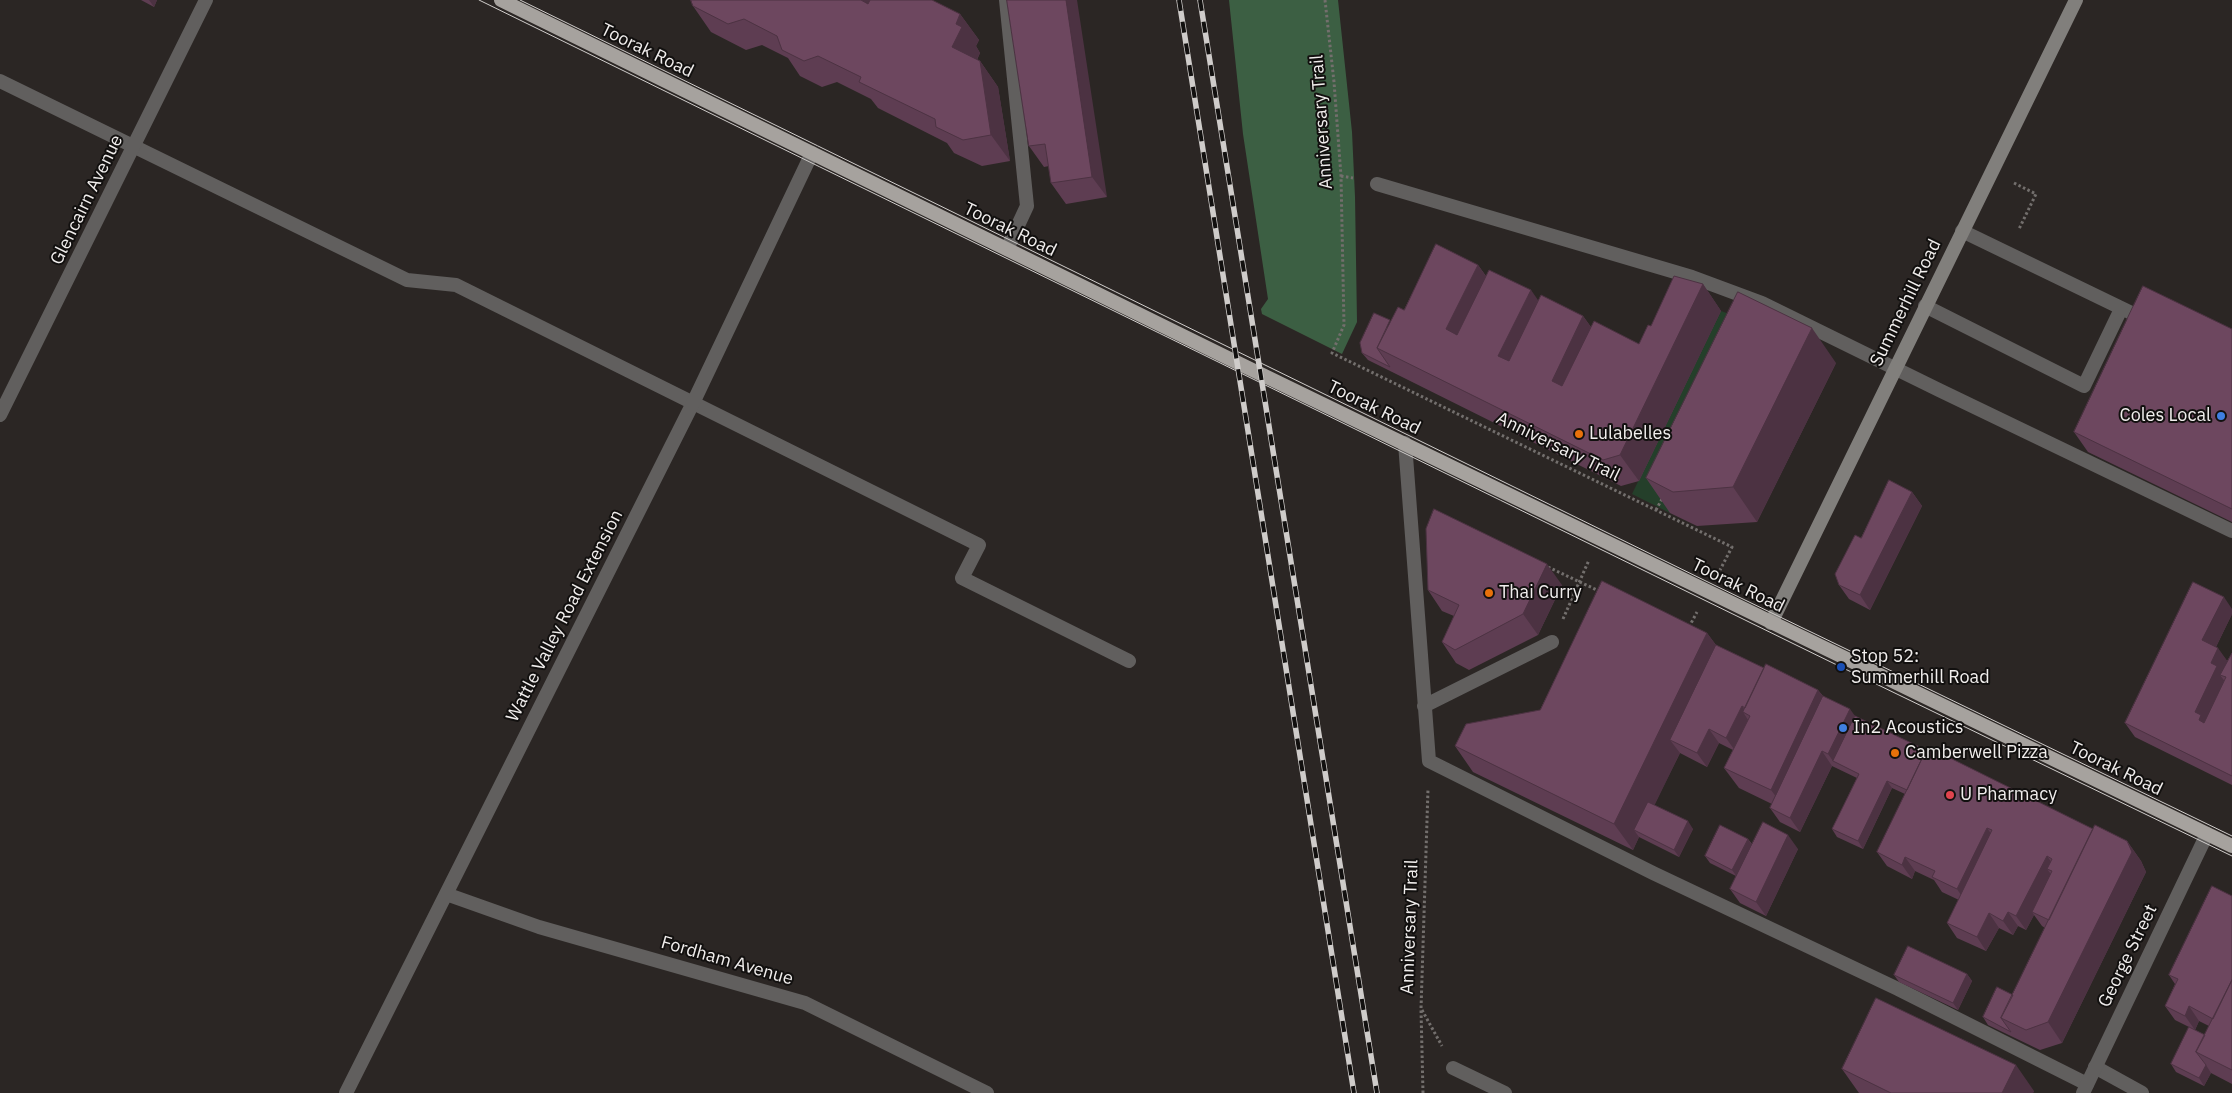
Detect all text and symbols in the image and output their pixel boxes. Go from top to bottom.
street label: Toorak Road [597,19,697,83]
street label: Anniversary Trail [1307,54,1337,190]
street label: Glencairn Avenue [46,132,128,268]
street label: Toorak Road [960,198,1060,262]
street label: Summerhill Road [1866,236,1946,370]
street label: Toorak Road [1324,376,1424,440]
place label: Coles Local [2119,405,2211,427]
street label: Anniversary Trail [1493,408,1623,486]
marker: Coles Local [2215,410,2227,422]
place label: Lulabelles [1589,423,1671,445]
marker: Lulabelles [1573,428,1585,440]
street label: Wattle Valley Road Extension [502,506,628,726]
street label: Toorak Road [1688,554,1788,618]
place label: Thai Curry [1499,582,1582,604]
marker: Thai Curry [1483,587,1495,599]
place label: Stop 52: Summerhill Road [1851,646,1990,689]
marker: Stop 52: Summerhill Road [1835,661,1847,673]
place label: In2 Acoustics [1853,717,1964,739]
marker: In2 Acoustics [1837,722,1849,734]
street label: Toorak Road [2066,737,2166,801]
place label: Camberwell Pizza [1905,742,2048,764]
marker: Camberwell Pizza [1889,747,1901,759]
place label: U Pharmacy [1960,784,2057,806]
marker: U Pharmacy [1944,789,1956,801]
street label: Anniversary Trail [1397,859,1423,995]
street label: George Street [2094,901,2162,1011]
street label: Fordham Avenue [658,932,796,990]

